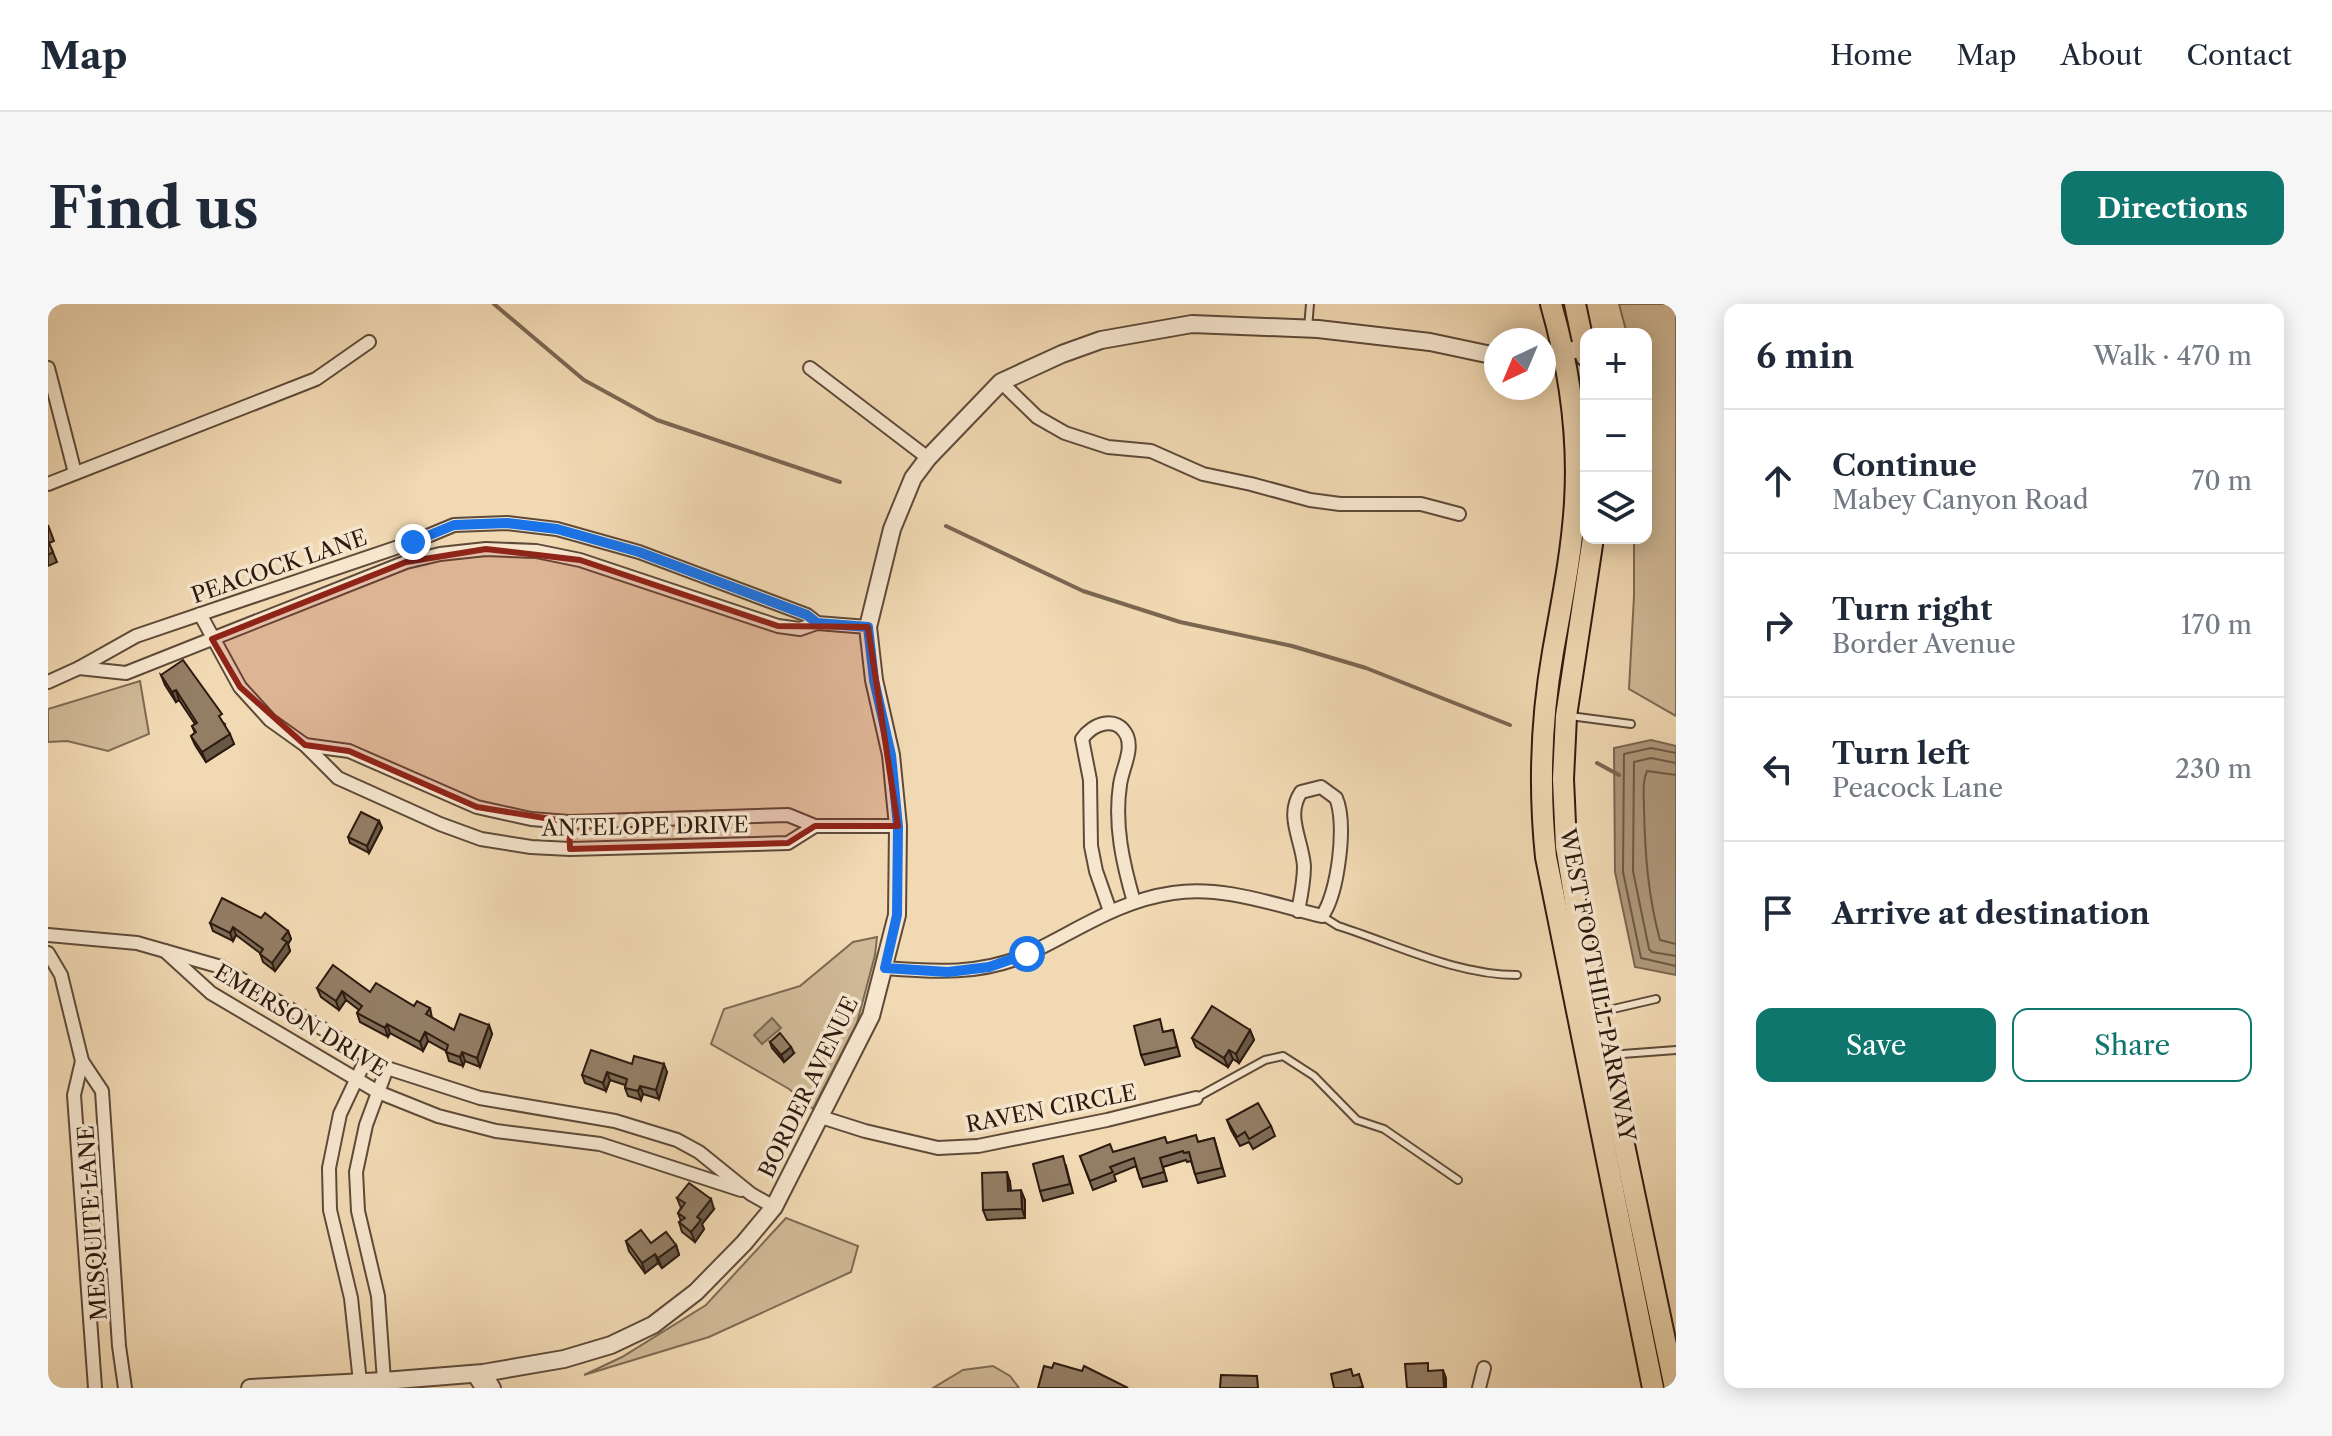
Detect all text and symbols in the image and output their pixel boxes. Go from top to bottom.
text: Map [40,32,128,79]
text: Home [1830,38,1912,72]
text: Map [1956,38,2016,72]
text: About [2060,38,2142,72]
text: Contact [2186,38,2292,72]
button: Directions [2061,171,2284,245]
text: Find us [48,174,259,243]
north arrow [1484,328,1556,400]
map controls [1580,328,1652,544]
button: + [1580,328,1652,400]
text: 6 min [1756,335,1854,377]
text: Walk · 470 m [2093,340,2252,372]
button: − [1580,400,1652,472]
text: Continue [1832,447,1977,484]
icon: ahead [1756,459,1800,503]
text: 70 m [2192,465,2252,497]
button: layers [1580,472,1652,544]
text: Mabey Canyon Road [1832,484,2089,516]
street label: PEACOCK LANE [188,524,370,609]
route end [395,524,431,560]
text: Turn right [1832,591,1992,628]
icon: right [1756,603,1800,647]
text: 170 m [2181,609,2252,641]
text: Border Avenue [1832,628,2016,660]
text: Turn left [1832,735,1969,772]
icon: left [1756,747,1800,791]
text: 230 m [2175,753,2252,785]
text: Peacock Lane [1832,772,2003,804]
street label: ANTELOPE DRIVE [540,811,749,842]
street label: WEST FOOTHILL PARKWAY [1554,825,1641,1144]
icon: arrive [1756,891,1800,935]
text: Arrive at destination [1832,895,2150,932]
route start [1009,936,1045,972]
street label: EMERSON DRIVE [209,958,392,1083]
street label: BORDER AVENUE [753,992,864,1182]
button: Save [1756,1008,1996,1082]
button: Share [2012,1008,2252,1082]
street label: RAVEN CIRCLE [963,1079,1139,1138]
street label: MESQUITE LANE [72,1125,113,1321]

